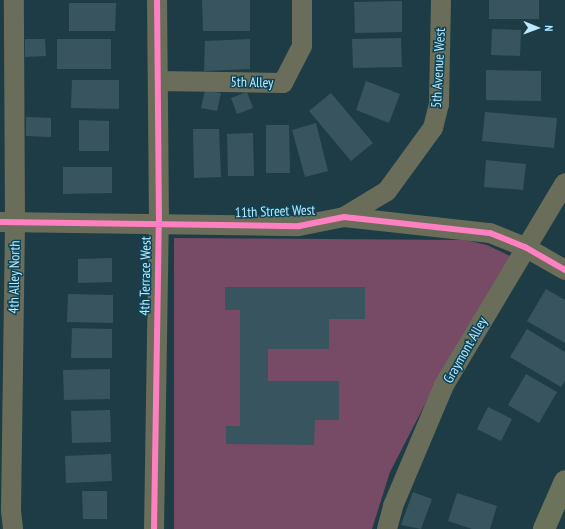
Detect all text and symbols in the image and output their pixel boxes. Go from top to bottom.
north arrow [517,8,557,48]
text: N [542,25,556,31]
street label: 5th Avenue West [427,27,449,109]
street label: 5th Alley [230,73,274,91]
street label: 11th Street West [234,201,316,221]
street label: 4th Terrace West [136,236,154,316]
street label: 4th Alley North [5,240,23,314]
street label: Graymont Alley [439,314,491,386]

